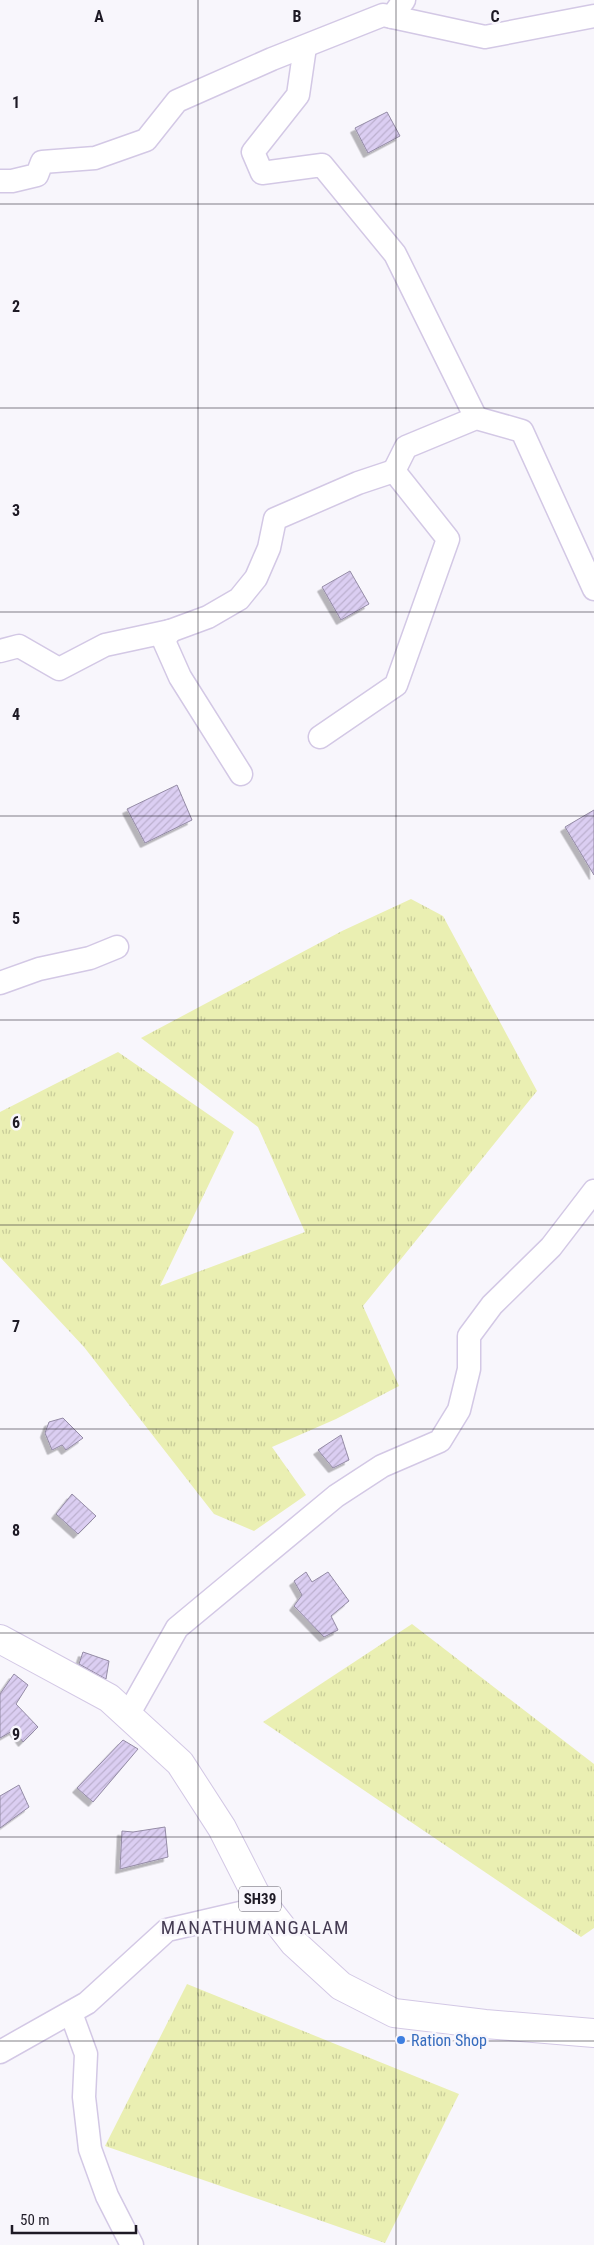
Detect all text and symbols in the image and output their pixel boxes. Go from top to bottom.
text: A [94,7,104,26]
text: B [293,7,302,26]
text: C [490,7,500,26]
text: 1 [12,93,20,112]
text: 2 [12,297,20,316]
text: 3 [12,501,20,520]
text: 4 [12,705,20,724]
text: 5 [12,909,20,928]
text: 6 [12,1113,20,1132]
text: 7 [12,1317,20,1336]
text: 8 [12,1521,20,1540]
text: 9 [12,1725,20,1744]
road number: SH39 [239,1886,281,1912]
district label: MANATHUMANGALAM [161,1916,349,1939]
place label: Ration Shop [411,2031,487,2050]
marker: Ration Shop [395,2034,407,2046]
scale bar [12,2202,136,2234]
text: 50 m [20,2211,50,2229]

